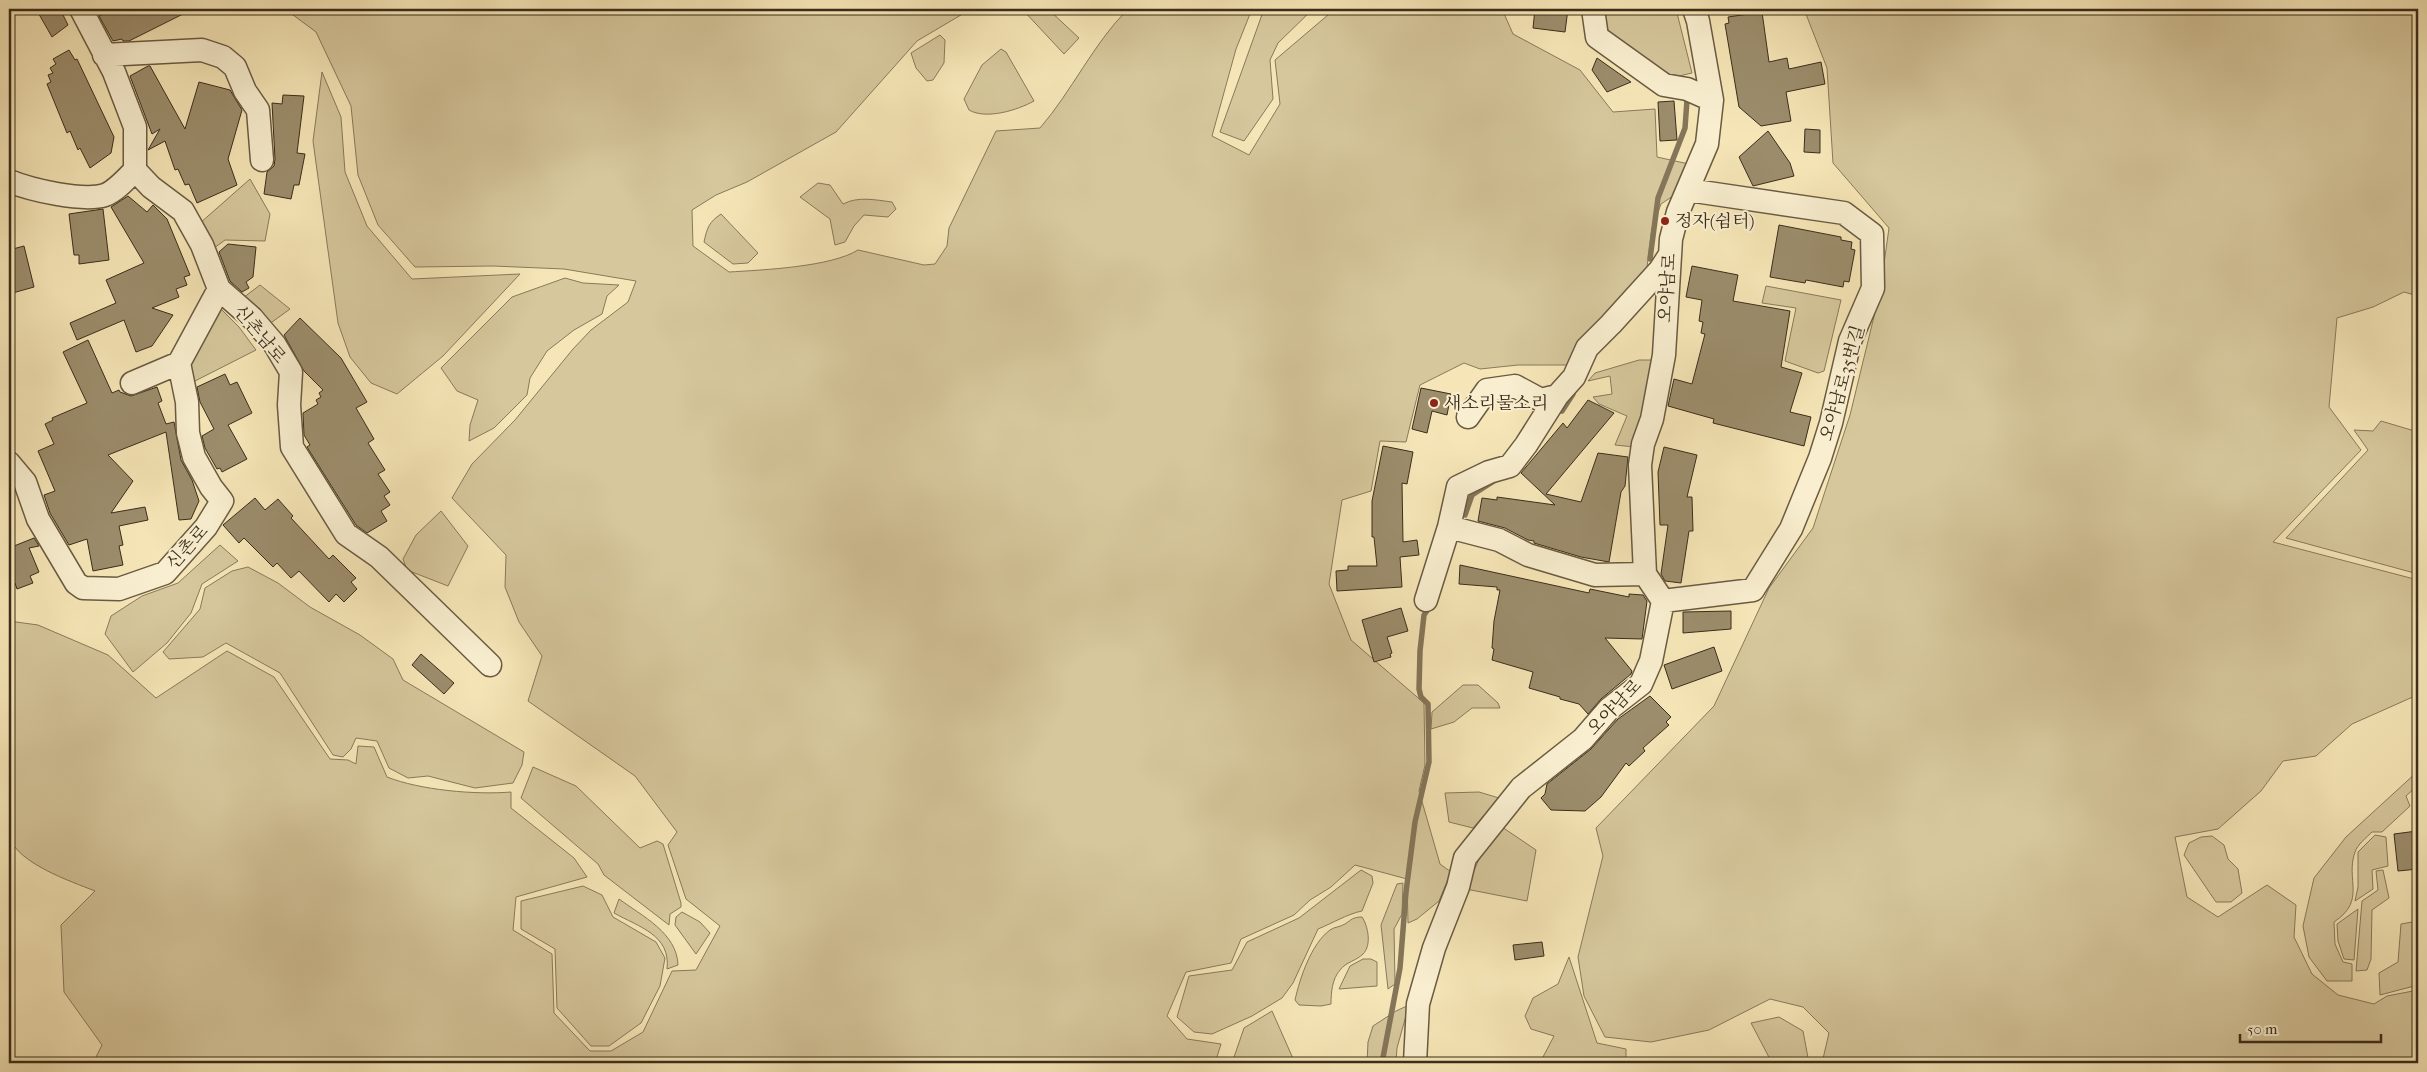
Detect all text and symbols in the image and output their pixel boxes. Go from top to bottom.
place label: 정자(쉼터) [1675,211,1755,232]
marker: 정자(쉼터) [1659,215,1671,227]
street label: 오야남로 [1655,253,1680,323]
street label: 신촌남로 [229,301,290,368]
street label: 오야남로35번길 [1816,323,1869,443]
place label: 새소리물소리 [1444,393,1548,414]
marker: 새소리물소리 [1428,397,1440,409]
street label: 신촌로 [162,521,213,574]
street label: 오야남로 [1583,675,1646,740]
scale bar [2240,1012,2381,1044]
text: 50 m [2247,1020,2278,1038]

